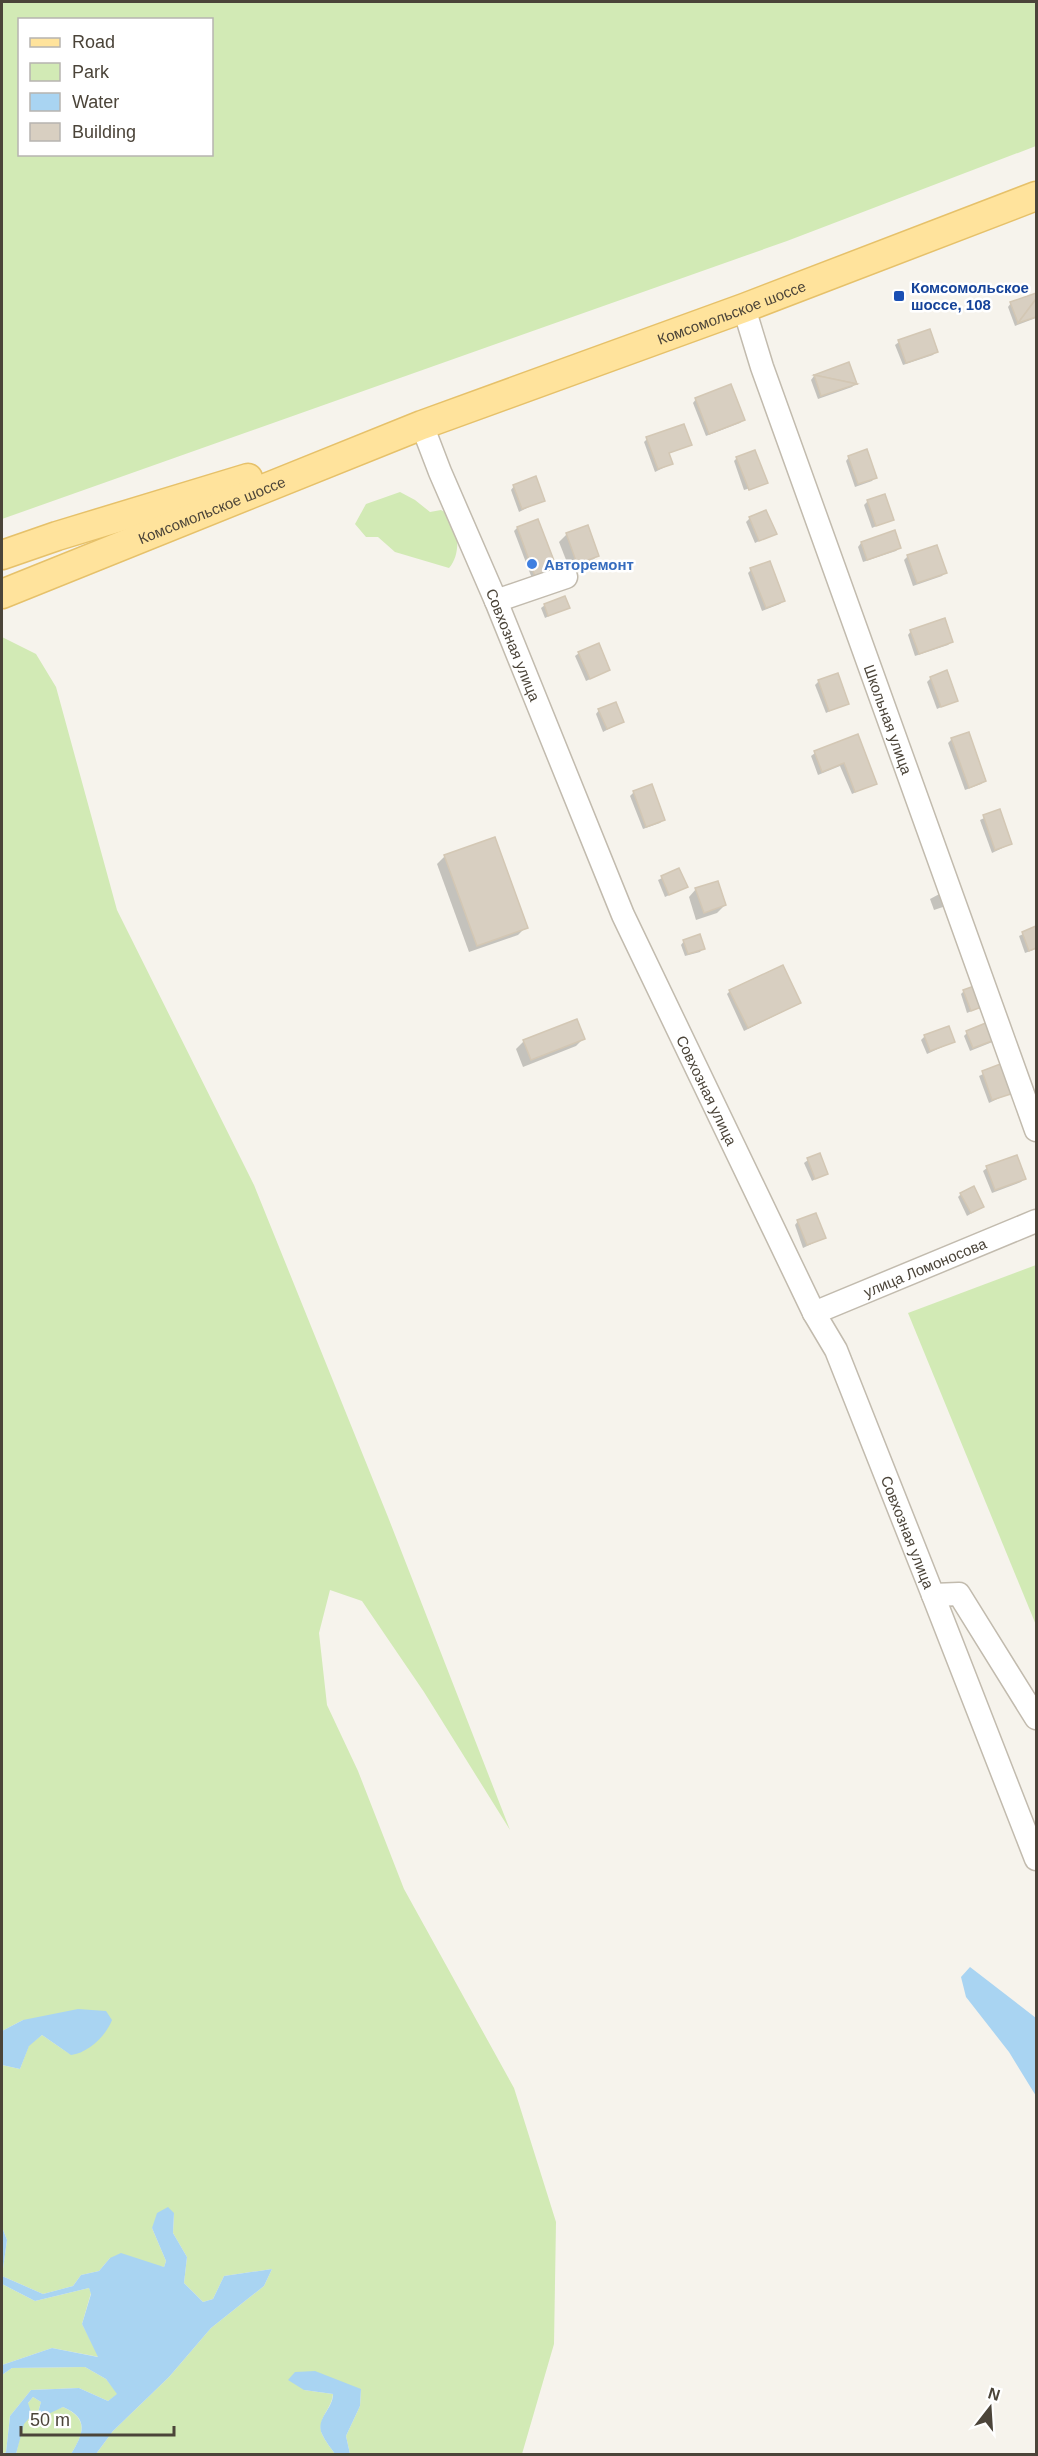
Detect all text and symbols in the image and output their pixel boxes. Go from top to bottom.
legend [18,18,213,156]
text: Road [72,32,115,52]
text: Park [72,62,110,82]
text: Water [72,92,119,112]
text: Building [72,122,136,142]
street label: Комсомольское шоссе [655,277,808,347]
place label: Комсомольское шоссе, 108 [911,279,1029,313]
marker: Комсомольское шоссе, 108 [892,289,906,303]
street label: Комсомольское шоссе [136,472,288,547]
place label: Авторемонт [544,556,634,573]
marker: Авторемонт [525,557,539,571]
street label: Совхозная улица [483,586,544,704]
street label: Школьная улица [861,662,916,777]
street label: Совхозная улица [674,1033,741,1148]
street label: улица Ломоносова [861,1234,989,1300]
street label: Совхозная улица [878,1473,938,1591]
north arrow [960,2378,1020,2438]
text: N [986,2384,1002,2404]
scale bar [21,2399,174,2437]
text: 50 m [30,2410,70,2430]

